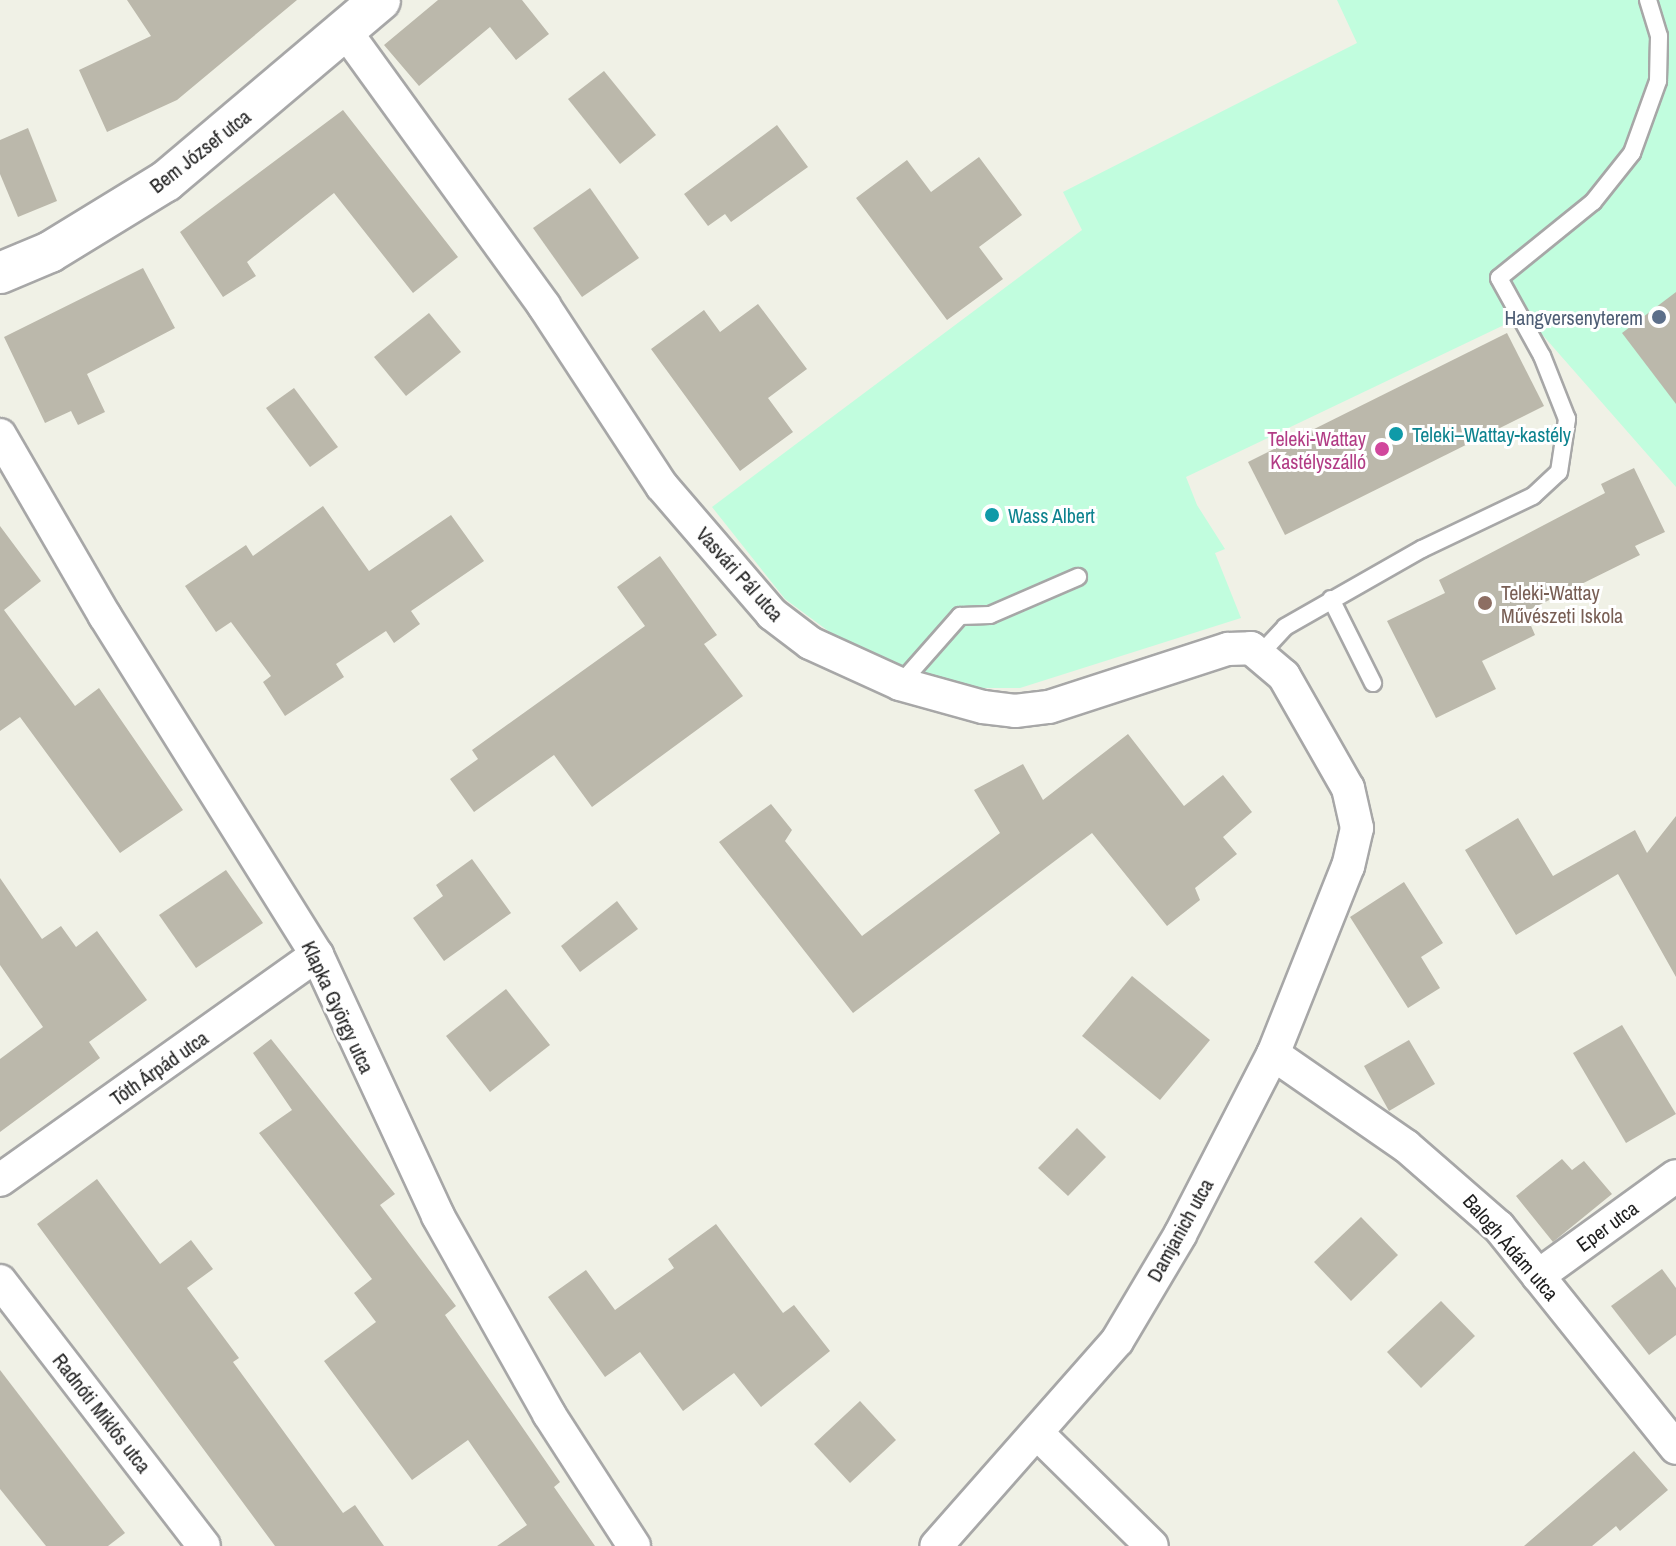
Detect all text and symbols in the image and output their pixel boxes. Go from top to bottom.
street label: Bem József utca [145,104,255,198]
place label: Hangversenyterem [1504,305,1643,329]
marker: Hangversenyterem [1650,308,1668,326]
place label: Teleki–Wattay-kastély [1412,422,1571,446]
marker: Teleki–Wattay-kastély [1387,425,1405,443]
place label: Teleki-Wattay Kastélyszálló [1267,426,1366,473]
marker: Teleki-Wattay Kastélyszálló [1373,440,1391,458]
place label: Wass Albert [1008,503,1096,527]
marker: Wass Albert [983,506,1001,524]
street label: Vasvári Pál utca [692,522,788,626]
place label: Teleki-Wattay Művészeti Iskola [1501,580,1623,627]
marker: Teleki-Wattay Művészeti Iskola [1476,594,1494,612]
street label: Klapka György utca [297,937,379,1077]
street label: Tóth Árpád utca [105,1025,213,1111]
street label: Damjanich utca [1142,1174,1218,1286]
street label: Balogh Ádám utca [1458,1189,1564,1305]
street label: Eper utca [1572,1196,1642,1256]
street label: Radnóti Miklós utca [48,1349,156,1477]

